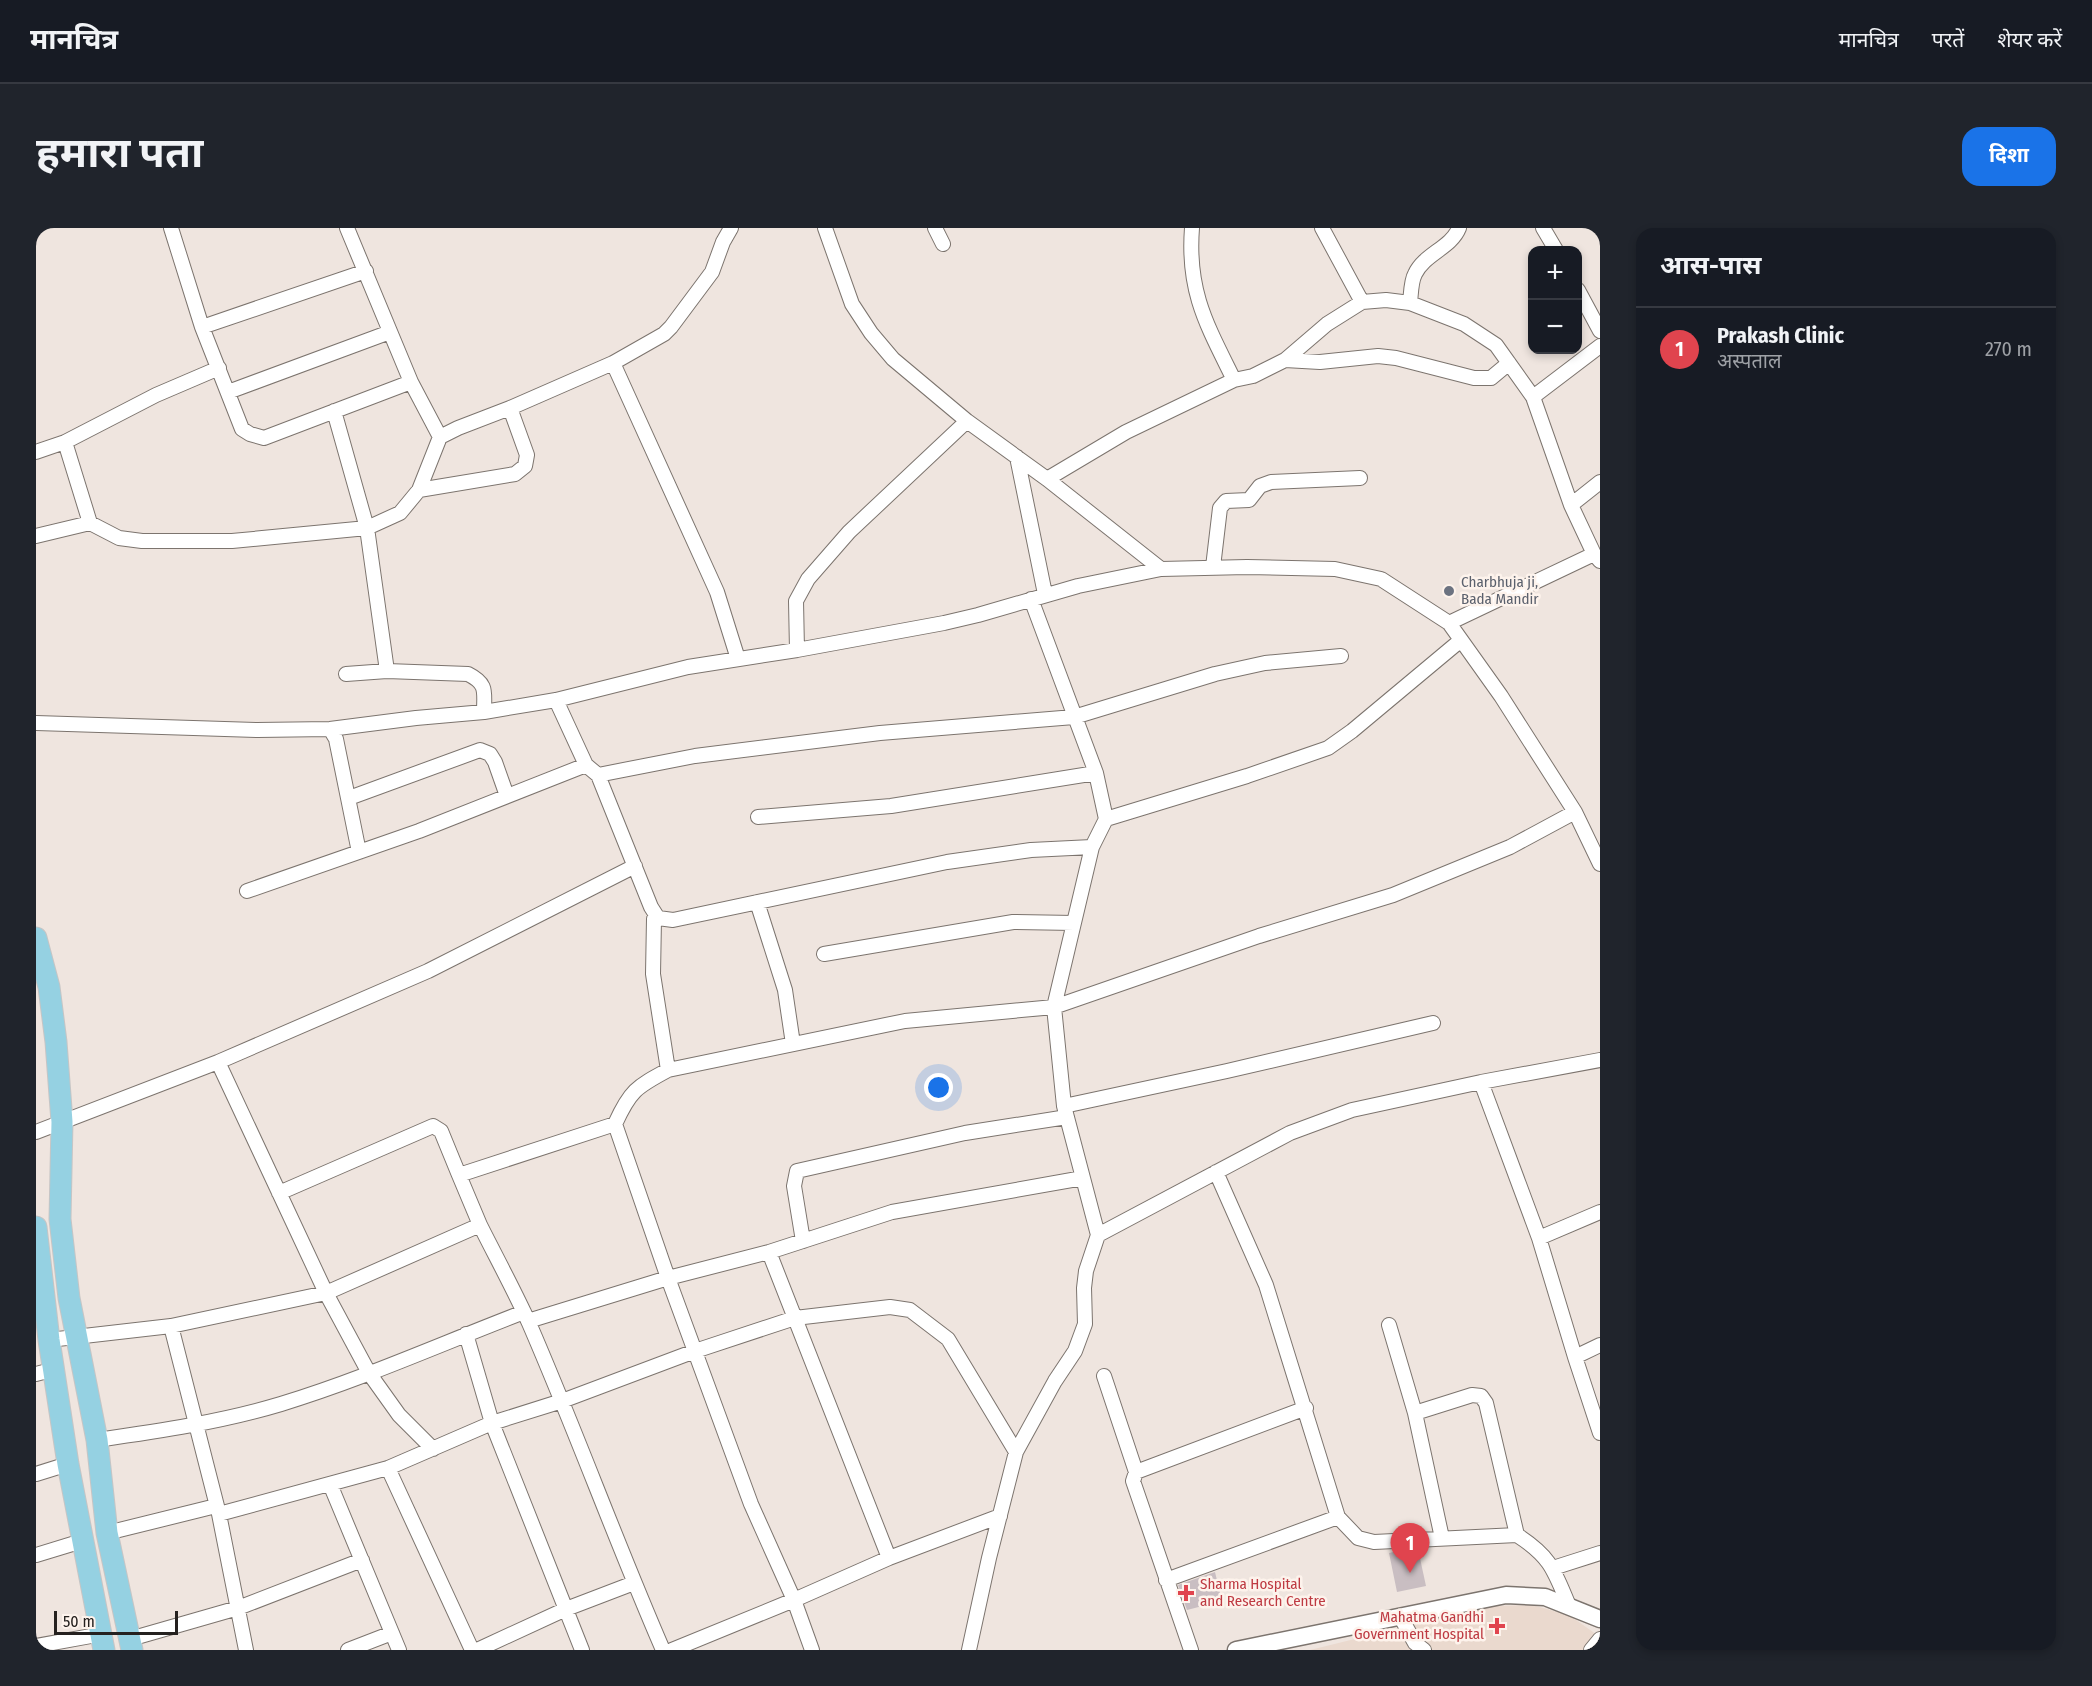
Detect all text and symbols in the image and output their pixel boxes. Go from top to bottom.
text: मानचित्र [30,23,118,56]
text: मानचित्र [1839,27,1899,53]
text: परतें [1932,27,1964,53]
text: शेयर करें [1997,27,2062,53]
button: दिशा [1962,127,2056,186]
text: हमारा पता [36,128,203,178]
map controls [1528,246,1582,354]
button: + [1528,246,1582,300]
text: आस-पास [1660,250,1762,281]
button: − [1528,300,1582,354]
text: Prakash Clinic [1717,322,1844,349]
text: 1 [1675,337,1684,361]
text: 270 m [1985,337,2032,361]
text: अस्पताल [1717,349,1782,373]
place label: Charbhuja ji, Bada Mandir [1461,573,1539,608]
marker: Charbhuja ji, Bada Mandir [1442,584,1456,598]
your location [924,1073,953,1102]
pin: 1 [1390,1524,1430,1573]
place label: Sharma Hospital and Research Centre [1200,1575,1326,1610]
marker: Sharma Hospital and Research Centre [1177,1584,1195,1602]
scale bar [54,1608,178,1636]
place label: Mahatma Gandhi Government Hospital [1354,1608,1484,1643]
text: 50 m [63,1612,95,1631]
marker: Mahatma Gandhi Government Hospital [1488,1617,1506,1635]

